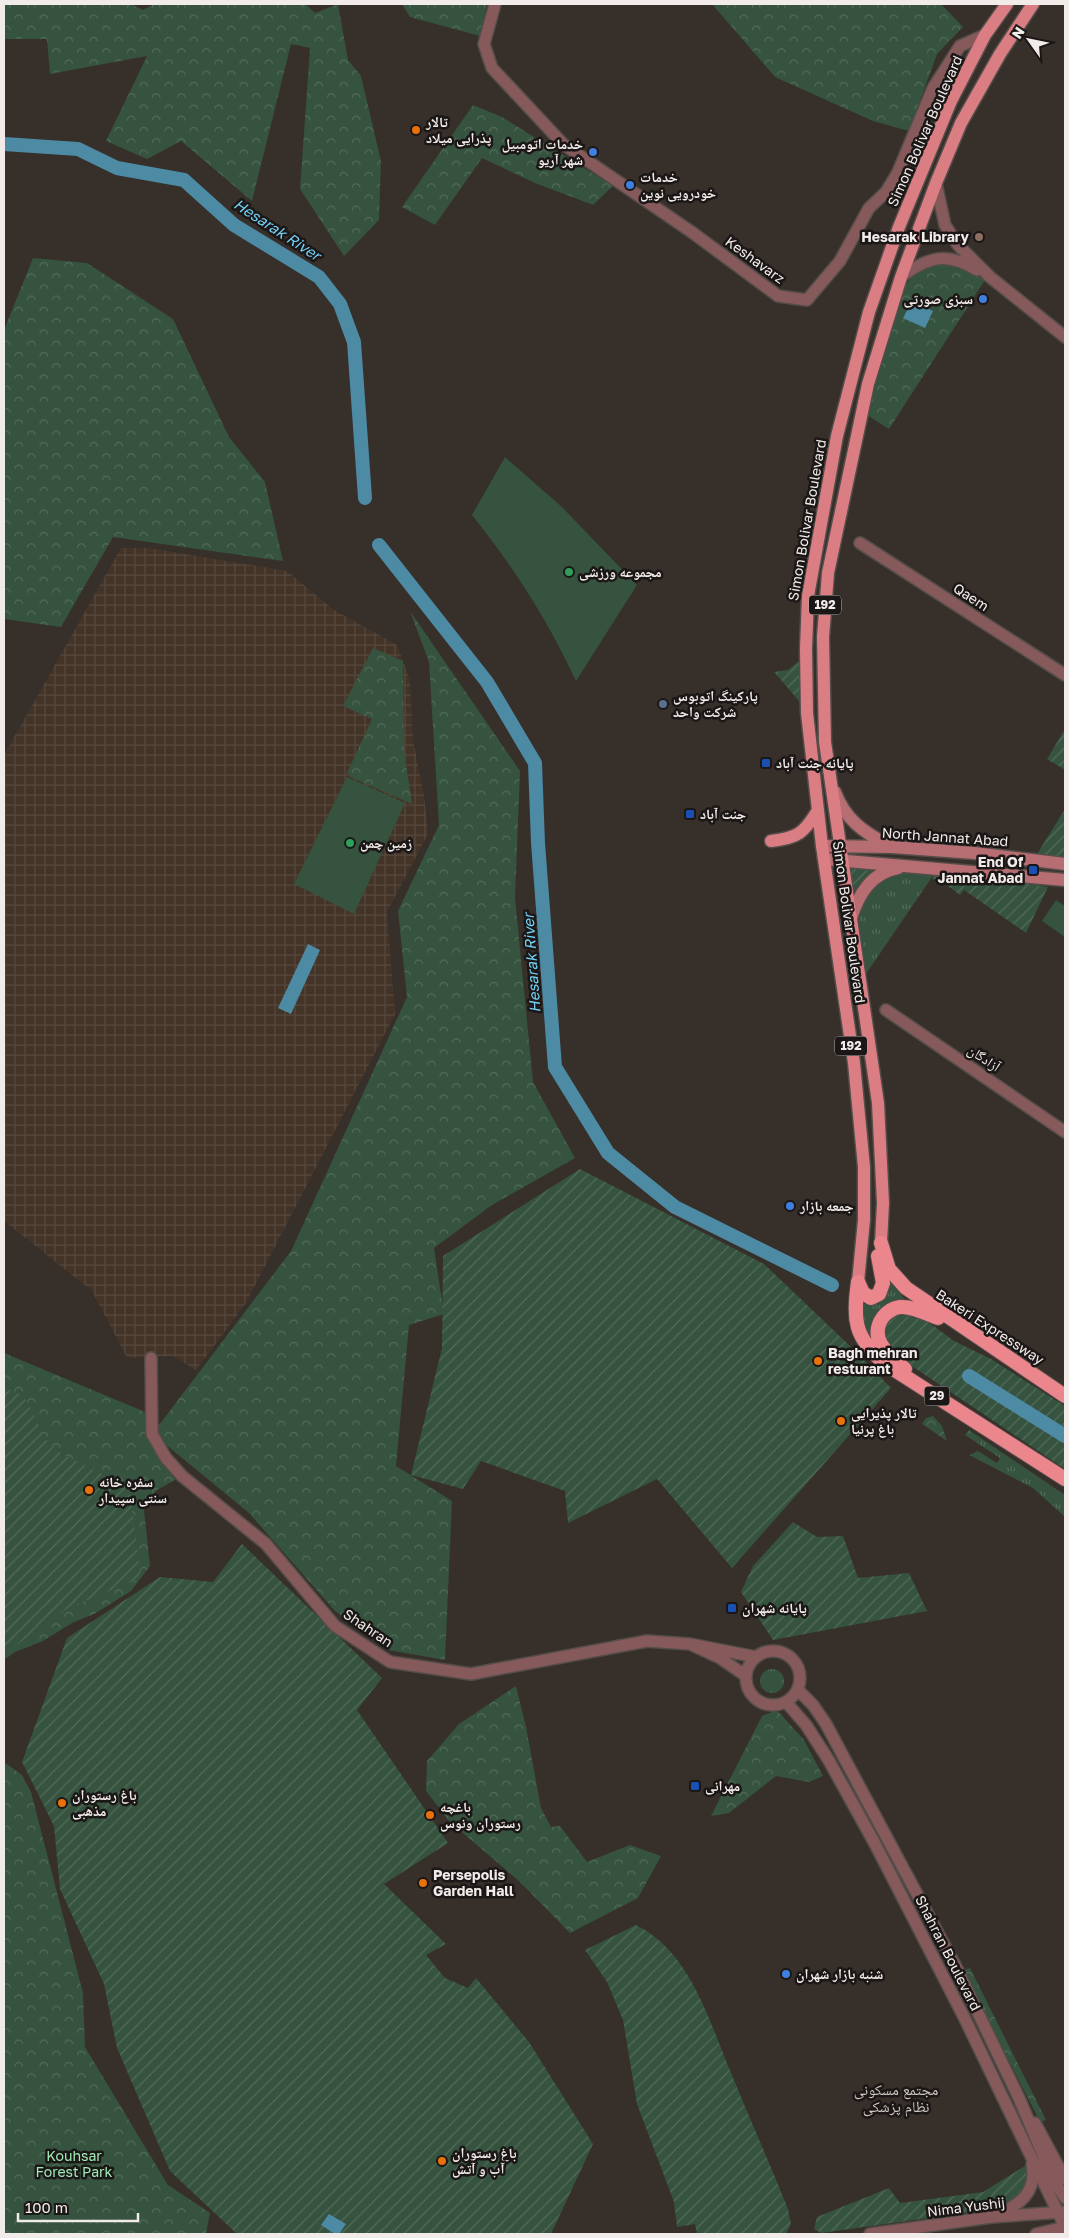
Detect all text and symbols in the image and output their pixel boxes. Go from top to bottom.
north arrow [1004,15,1054,65]
text: N [1008,24,1028,42]
street label: Simon Bolivar Boulevard [884,53,966,209]
place label: تالار پذرایی میلاد [425,113,492,147]
marker: تالار پذرایی میلاد [410,124,422,136]
place label: خدمات اتومبیل شهر آریو [502,135,583,169]
marker: خدمات اتومبیل شهر آریو [587,146,599,158]
place label: خدمات خودرویی نوین [640,168,716,202]
marker: خدمات خودرویی نوین [624,179,636,191]
water label: Hesarak River [231,194,326,265]
place label: Hesarak Library [861,228,970,245]
marker: Hesarak Library [973,231,985,243]
street label: Keshavarz [722,232,788,287]
place label: سبزی صورتی [903,290,973,308]
marker: سبزی صورتی [977,293,989,305]
street label: Simon Bolivar Boulevard [784,438,829,602]
place label: مجموعه ورزشی [579,563,662,581]
marker: مجموعه ورزشی [563,566,575,578]
street label: Qaem [950,579,992,614]
road number: 192 [809,596,841,614]
place label: پارکینگ اتوبوس شرکت واحد [673,687,758,720]
marker: پارکینگ اتوبوس شرکت واحد [657,698,669,710]
place label: پایانه جنت آباد [776,754,854,772]
marker: پایانه جنت آباد [760,757,772,769]
place label: جنت آباد [700,805,746,823]
marker: جنت آباد [684,808,696,820]
street label: North Jannat Abad [881,824,1009,849]
place label: زمین چمن [360,834,412,852]
marker: زمین چمن [344,837,356,849]
street label: Simon Bolivar Boulevard [830,840,869,1004]
place label: End Of Jannat Abad [937,853,1024,886]
marker: End Of Jannat Abad [1027,864,1039,876]
water label: Hesarak River [518,911,543,1013]
road number: 192 [835,1036,867,1056]
street label: آزادگان [964,1041,1004,1076]
place label: جمعه بازار [799,1197,854,1215]
marker: جمعه بازار [784,1200,796,1212]
street label: Bakeri Expressway [933,1285,1048,1368]
place label: Bagh mehran resturant [828,1344,917,1377]
marker: Bagh mehran resturant [812,1355,824,1367]
road number: 29 [924,1386,950,1405]
place label: تالار پذیرایی باغ پرنیا [851,1404,917,1438]
marker: تالار پذیرایی باغ پرنیا [835,1415,847,1427]
place label: سفره خانه سنتی سپیدار [98,1473,167,1507]
marker: سفره خانه سنتی سپیدار [83,1484,95,1496]
place label: پایانه شهران [742,1599,807,1617]
marker: پایانه شهران [726,1602,738,1614]
street label: Shahran [340,1605,396,1650]
place label: مهرانی [705,1777,740,1795]
marker: مهرانی [689,1780,701,1792]
place label: باغ رستوران مذهبی [72,1786,137,1820]
marker: باغ رستوران مذهبی [56,1797,68,1809]
place label: باغچه رستوران ونوس [440,1798,521,1832]
marker: باغچه رستوران ونوس [424,1809,436,1821]
place label: Persepolis Garden Hall [433,1866,514,1899]
marker: Persepolis Garden Hall [417,1877,429,1889]
street label: Shahran Boulevard [912,1892,985,2013]
place label: شنبه بازار شهران [796,1965,883,1983]
marker: شنبه بازار شهران [780,1968,792,1980]
district label: مجتمع مسکونی نظام پزشکی [854,2080,938,2117]
place label: باغ رستوران آب و آتش [452,2144,517,2178]
park label: Kouhsar Forest Park [36,2147,113,2180]
marker: باغ رستوران آب و آتش [436,2155,448,2167]
scale bar [18,2190,138,2222]
street label: Nima Yushij [926,2193,1006,2220]
text: 100 m [25,2198,68,2216]

